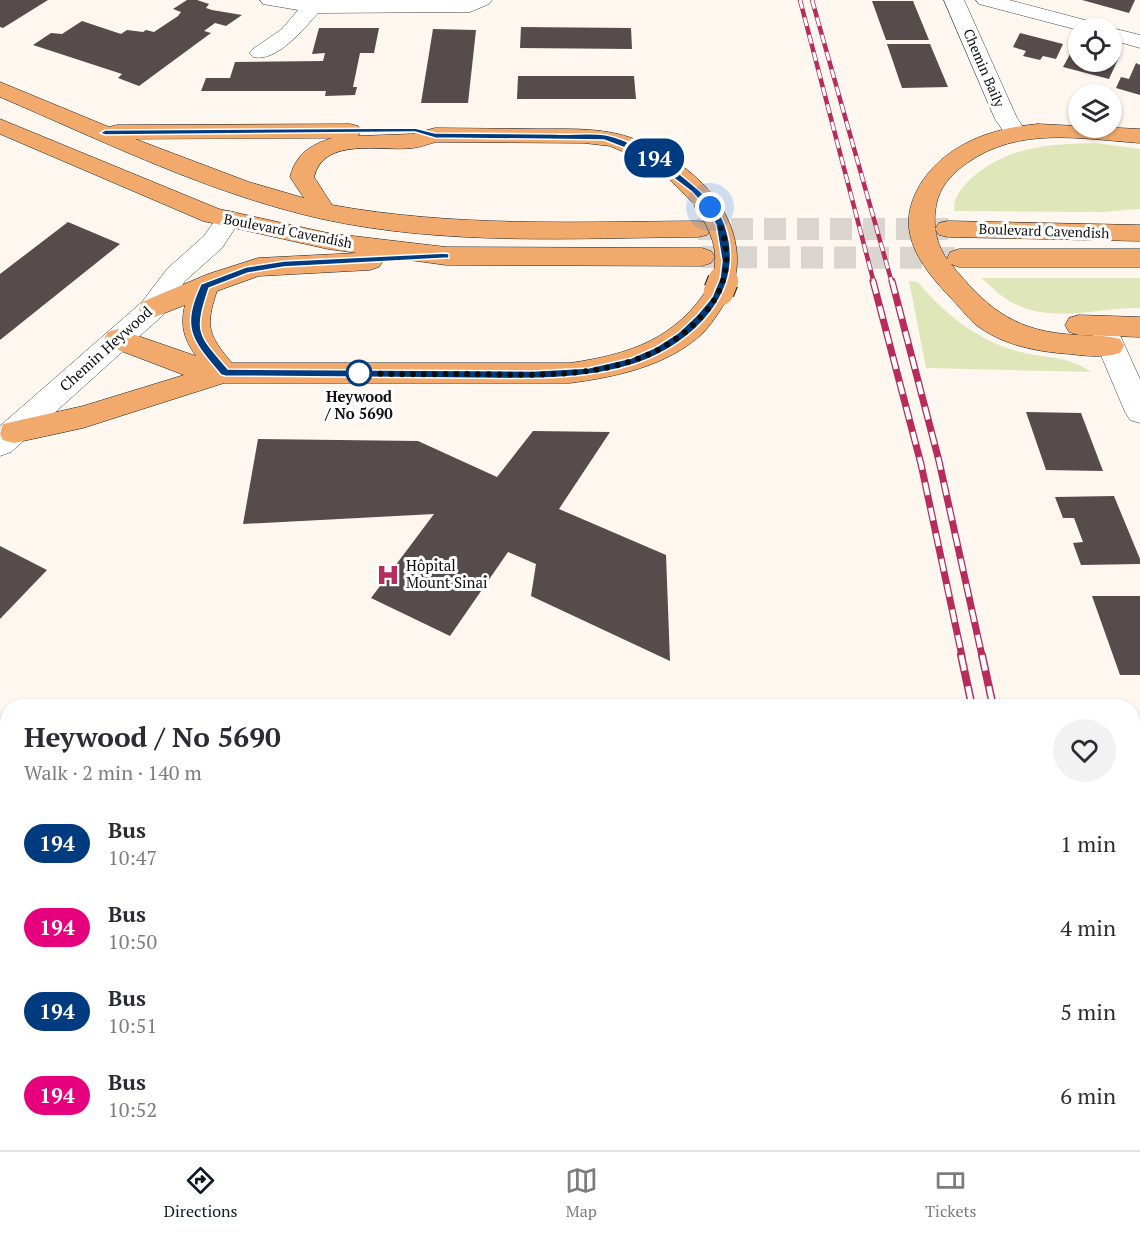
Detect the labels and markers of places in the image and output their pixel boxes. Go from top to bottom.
marker: Heywood / No 5690 [346,360,372,386]
place label: Heywood / No 5690 [324,386,393,423]
place label: Hôpital Mount Sinai [406,555,488,592]
hospital icon: Hôpital Mount Sinai [375,562,401,588]

